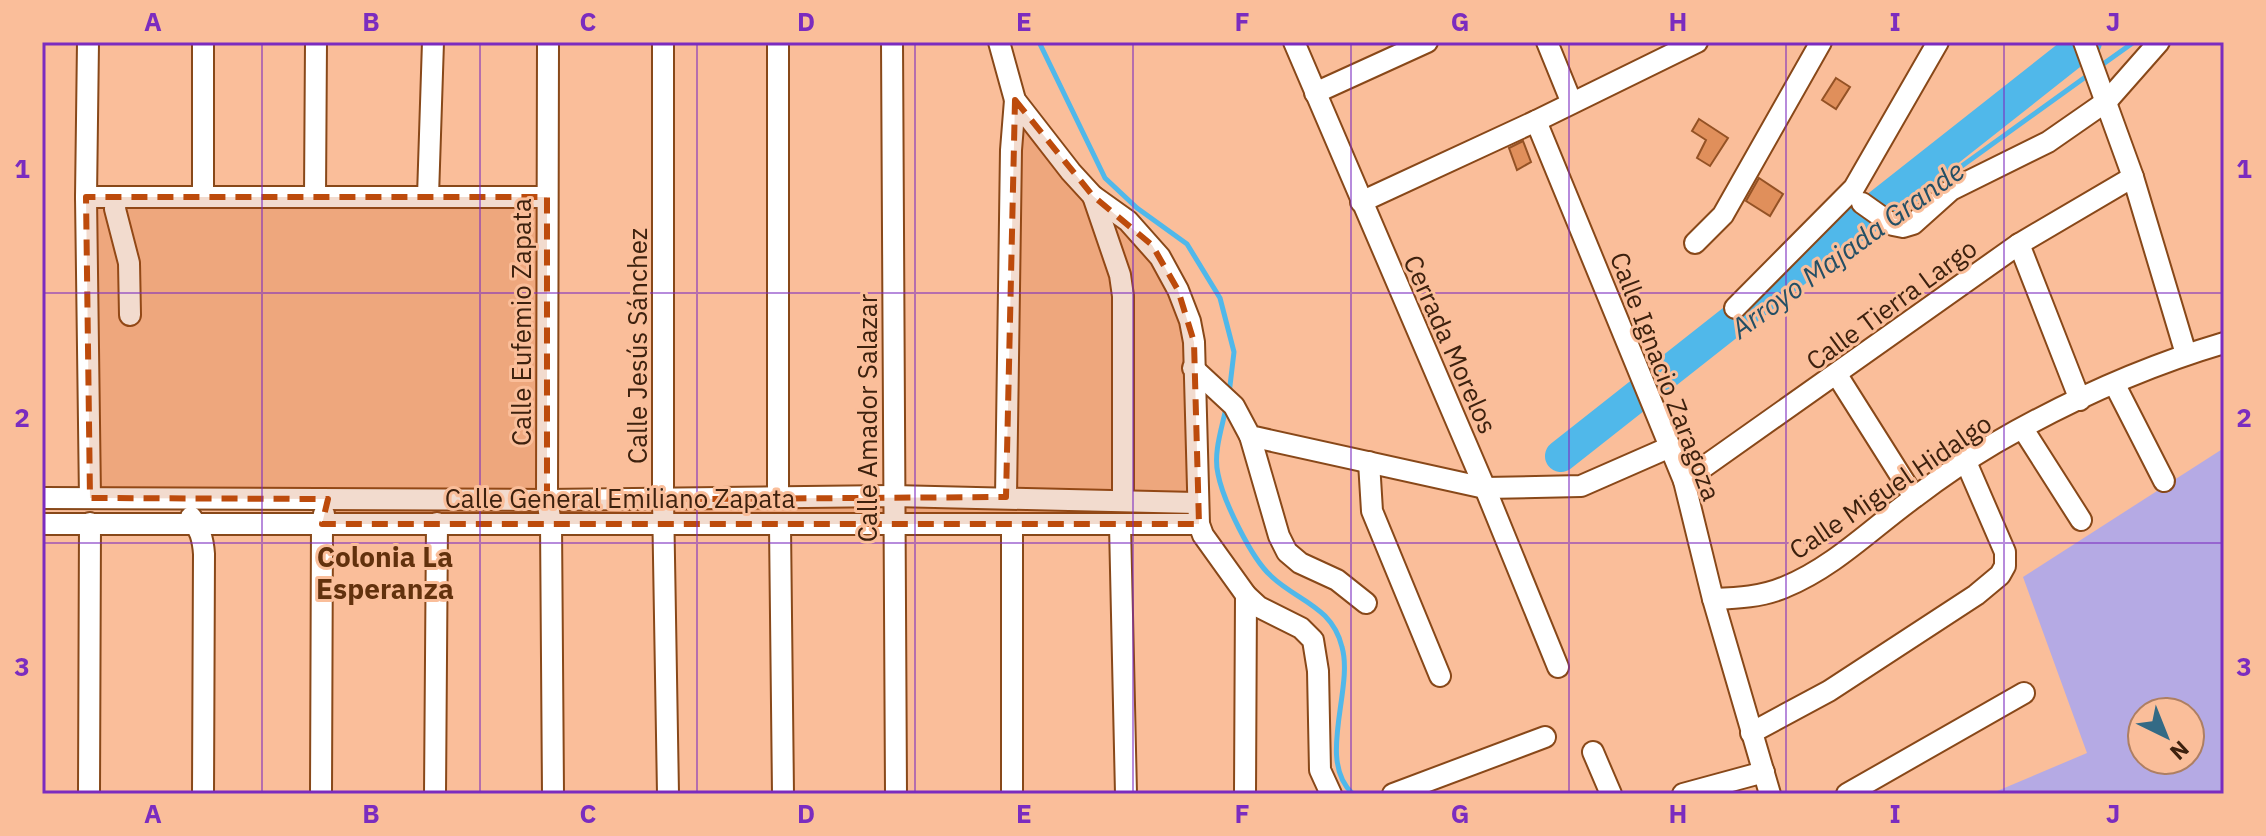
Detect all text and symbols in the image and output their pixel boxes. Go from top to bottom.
text: A [144,4,162,38]
text: B [362,4,380,38]
text: C [580,4,597,38]
text: D [797,4,815,38]
text: E [1016,4,1032,38]
text: F [1234,4,1250,38]
text: G [1451,4,1469,38]
text: H [1669,4,1687,38]
text: I [1889,4,1901,38]
text: J [2106,4,2120,38]
text: 1 [14,151,30,185]
text: 1 [2236,151,2252,185]
water label: Arroyo Majada Grande [1722,152,1971,347]
street label: Calle Eufemio Zapata [504,198,538,446]
street label: Calle Jesús Sánchez [620,228,654,464]
street label: Calle Tierra Largo [1799,231,1983,377]
street label: Calle Ignacio Zaragoza [1603,247,1729,505]
street label: Cerrada Morelos [1396,249,1506,439]
street label: Calle Amador Salazar [850,293,884,542]
text: 2 [14,400,30,434]
text: 2 [2236,400,2252,434]
street label: Calle Miguel Hidalgo [1782,406,1998,566]
street label: Calle General Emiliano Zapata [445,481,795,515]
district label: Colonia La Esperanza [316,538,454,607]
text: 3 [14,649,30,683]
text: 3 [2236,649,2252,683]
north arrow [2126,696,2206,776]
text: N [2164,735,2196,767]
text: A [144,796,162,830]
text: B [362,796,380,830]
text: C [580,796,597,830]
text: D [797,796,815,830]
text: E [1016,796,1032,830]
text: F [1234,796,1250,830]
text: G [1451,796,1469,830]
text: H [1669,796,1687,830]
text: I [1889,796,1901,830]
text: J [2106,796,2120,830]

